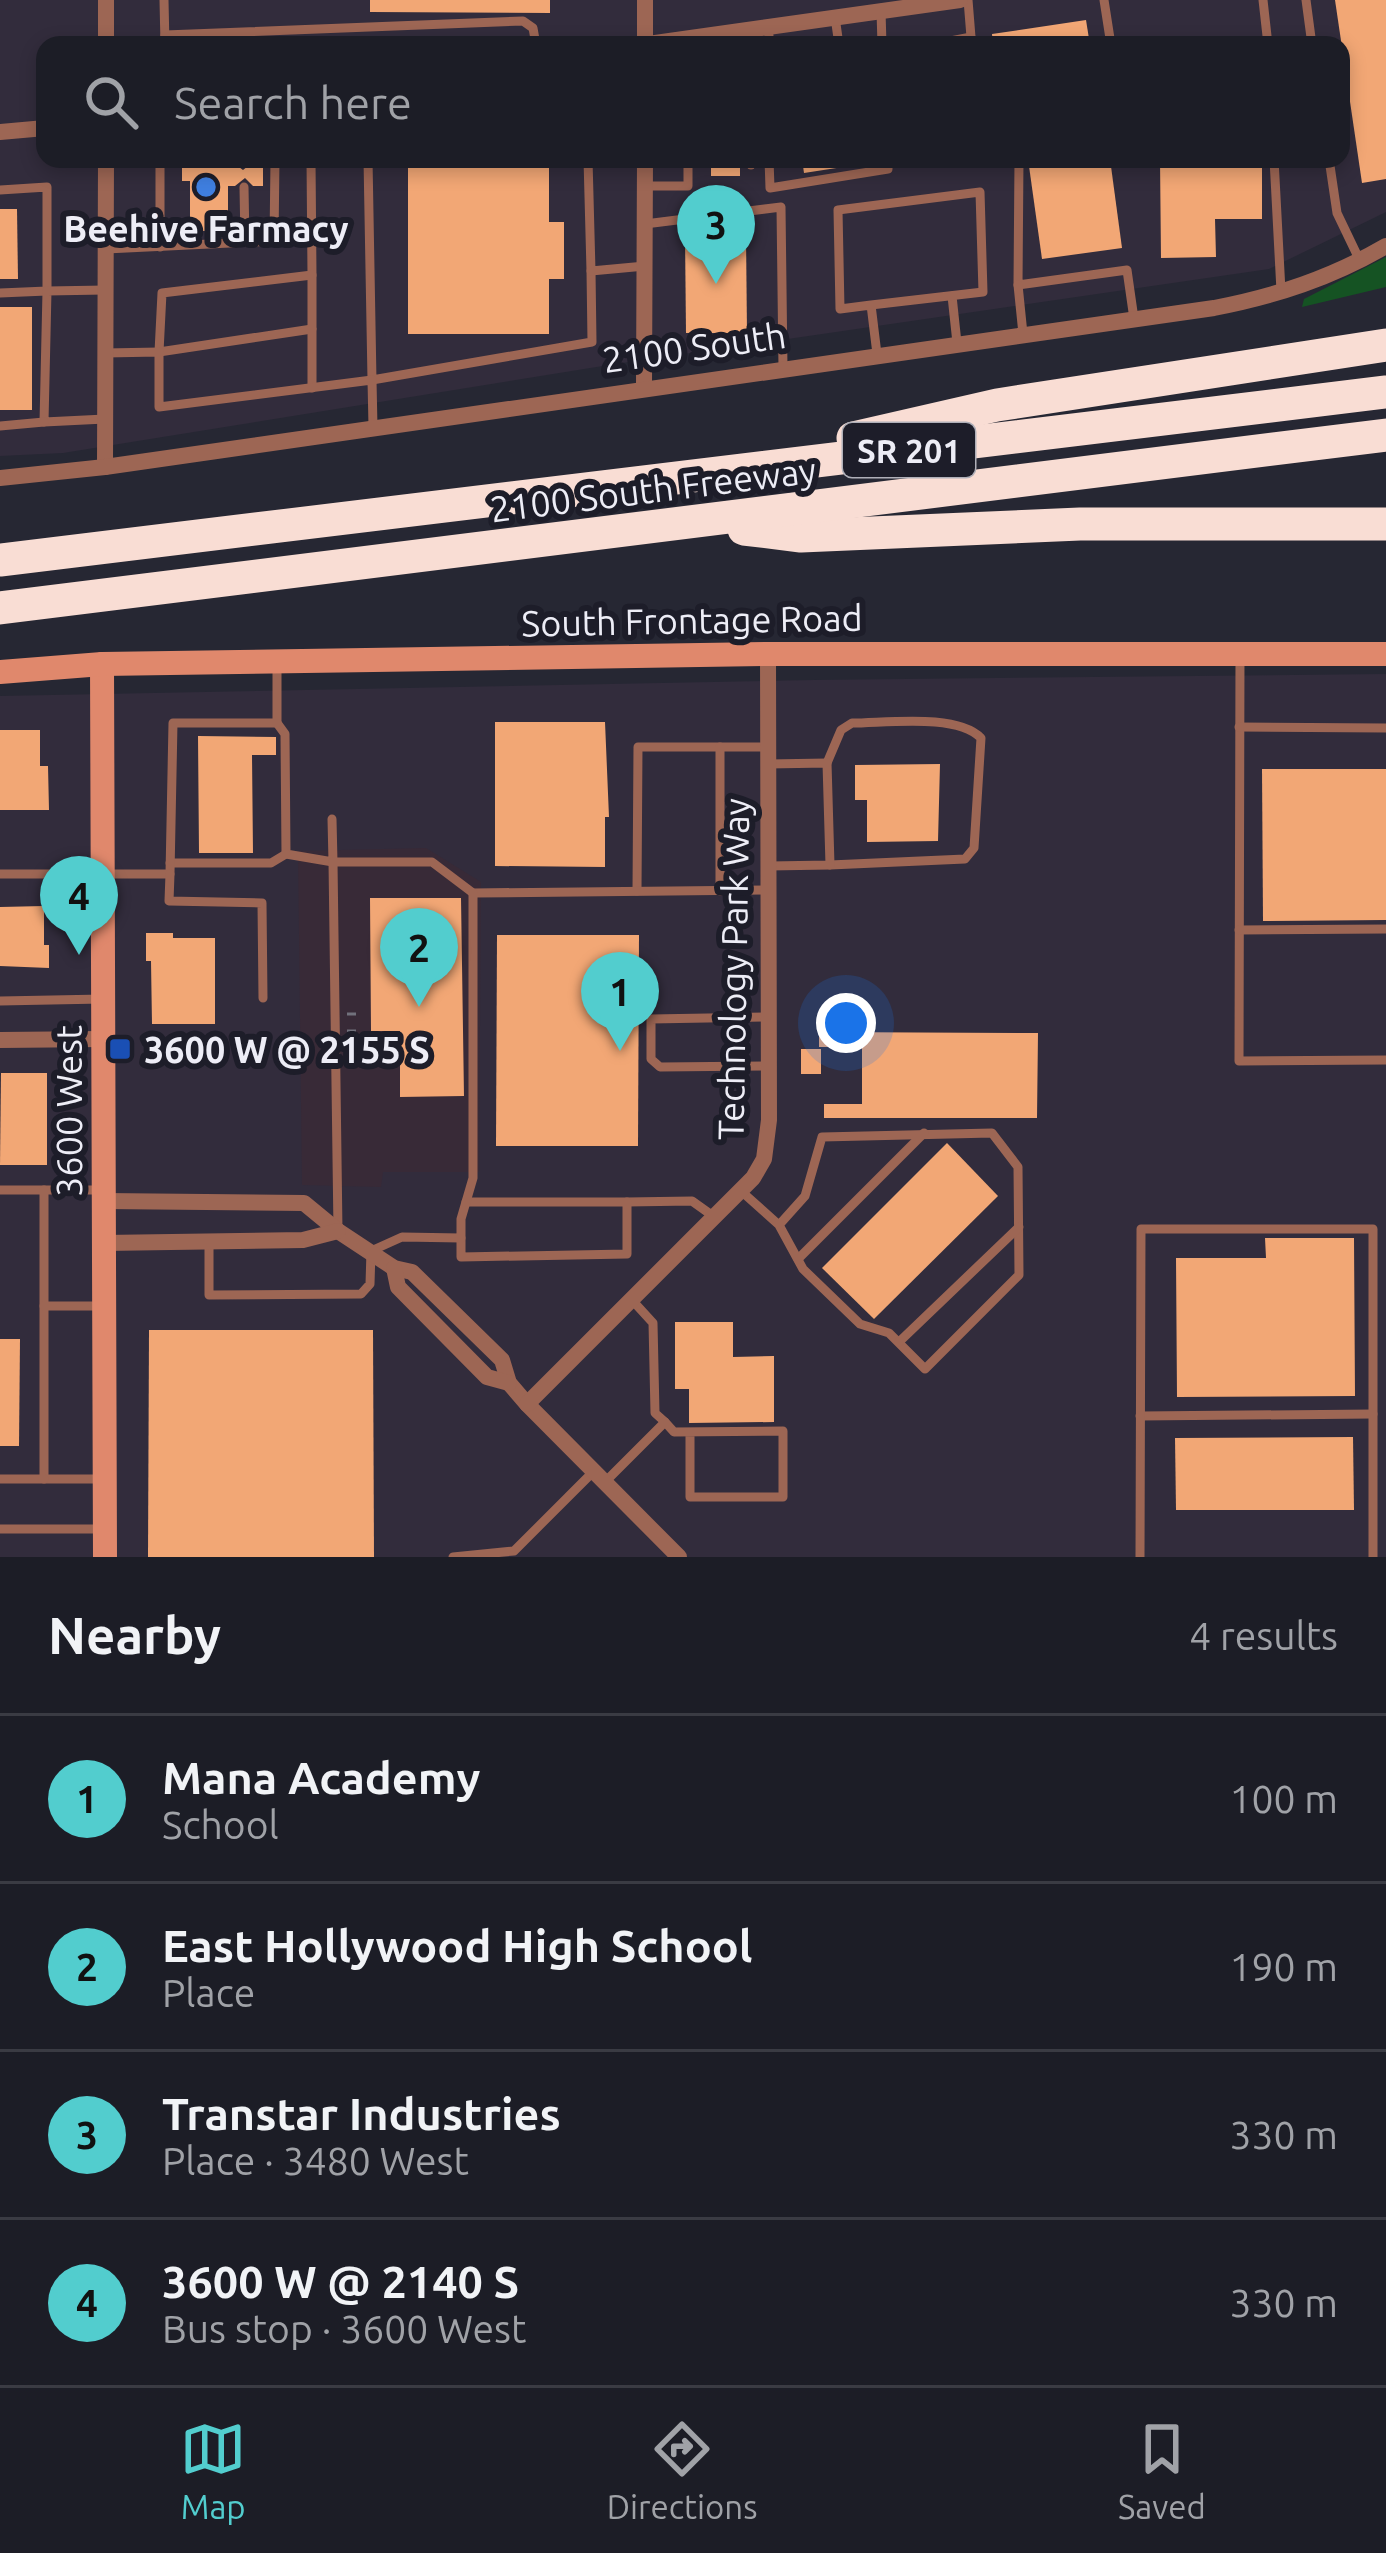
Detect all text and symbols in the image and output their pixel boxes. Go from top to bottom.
search box [36,36,1350,168]
icon: search [78,69,144,135]
text: Search here [174,77,412,128]
marker: Beehive Farmacy [193,174,219,200]
pin: 3 [677,185,755,284]
place label: Beehive Farmacy [63,208,349,249]
street label: 2100 South [600,314,788,380]
road number: SR 201 [843,423,975,477]
street label: 2100 South Freeway [488,449,818,529]
street label: South Frontage Road [521,597,863,643]
street label: Technology Park Way [710,798,756,1140]
pin: 4 [40,856,118,955]
pin: 2 [380,908,458,1007]
pin: 1 [581,952,659,1051]
your location [816,993,876,1053]
street label: 3600 West [48,1025,89,1197]
place label: 3600 W @ 2155 S [144,1029,430,1070]
marker: 3600 W @ 2155 S [107,1036,133,1062]
text: Nearby [48,1606,221,1664]
text: 4 results [1189,1614,1338,1657]
text: Mana Academy [162,1752,480,1803]
text: 1 [76,1777,98,1820]
text: 100 m [1229,1777,1338,1820]
text: School [162,1803,279,1846]
text: East Hollywood High School [162,1920,752,1971]
text: 2 [76,1945,98,1988]
text: 190 m [1229,1945,1338,1988]
text: Place [162,1971,255,2014]
text: Transtar Industries [162,2088,561,2139]
text: 3 [76,2113,98,2156]
text: 330 m [1229,2113,1338,2156]
text: Place · 3480 West [162,2139,469,2182]
text: 3600 W @ 2140 S [162,2256,519,2307]
text: 4 [76,2281,98,2324]
text: 330 m [1229,2281,1338,2324]
text: Bus stop · 3600 West [162,2307,526,2350]
tab: Map [180,2416,246,2525]
tab: Directions [607,2416,757,2525]
tab: Saved [1118,2416,1206,2525]

